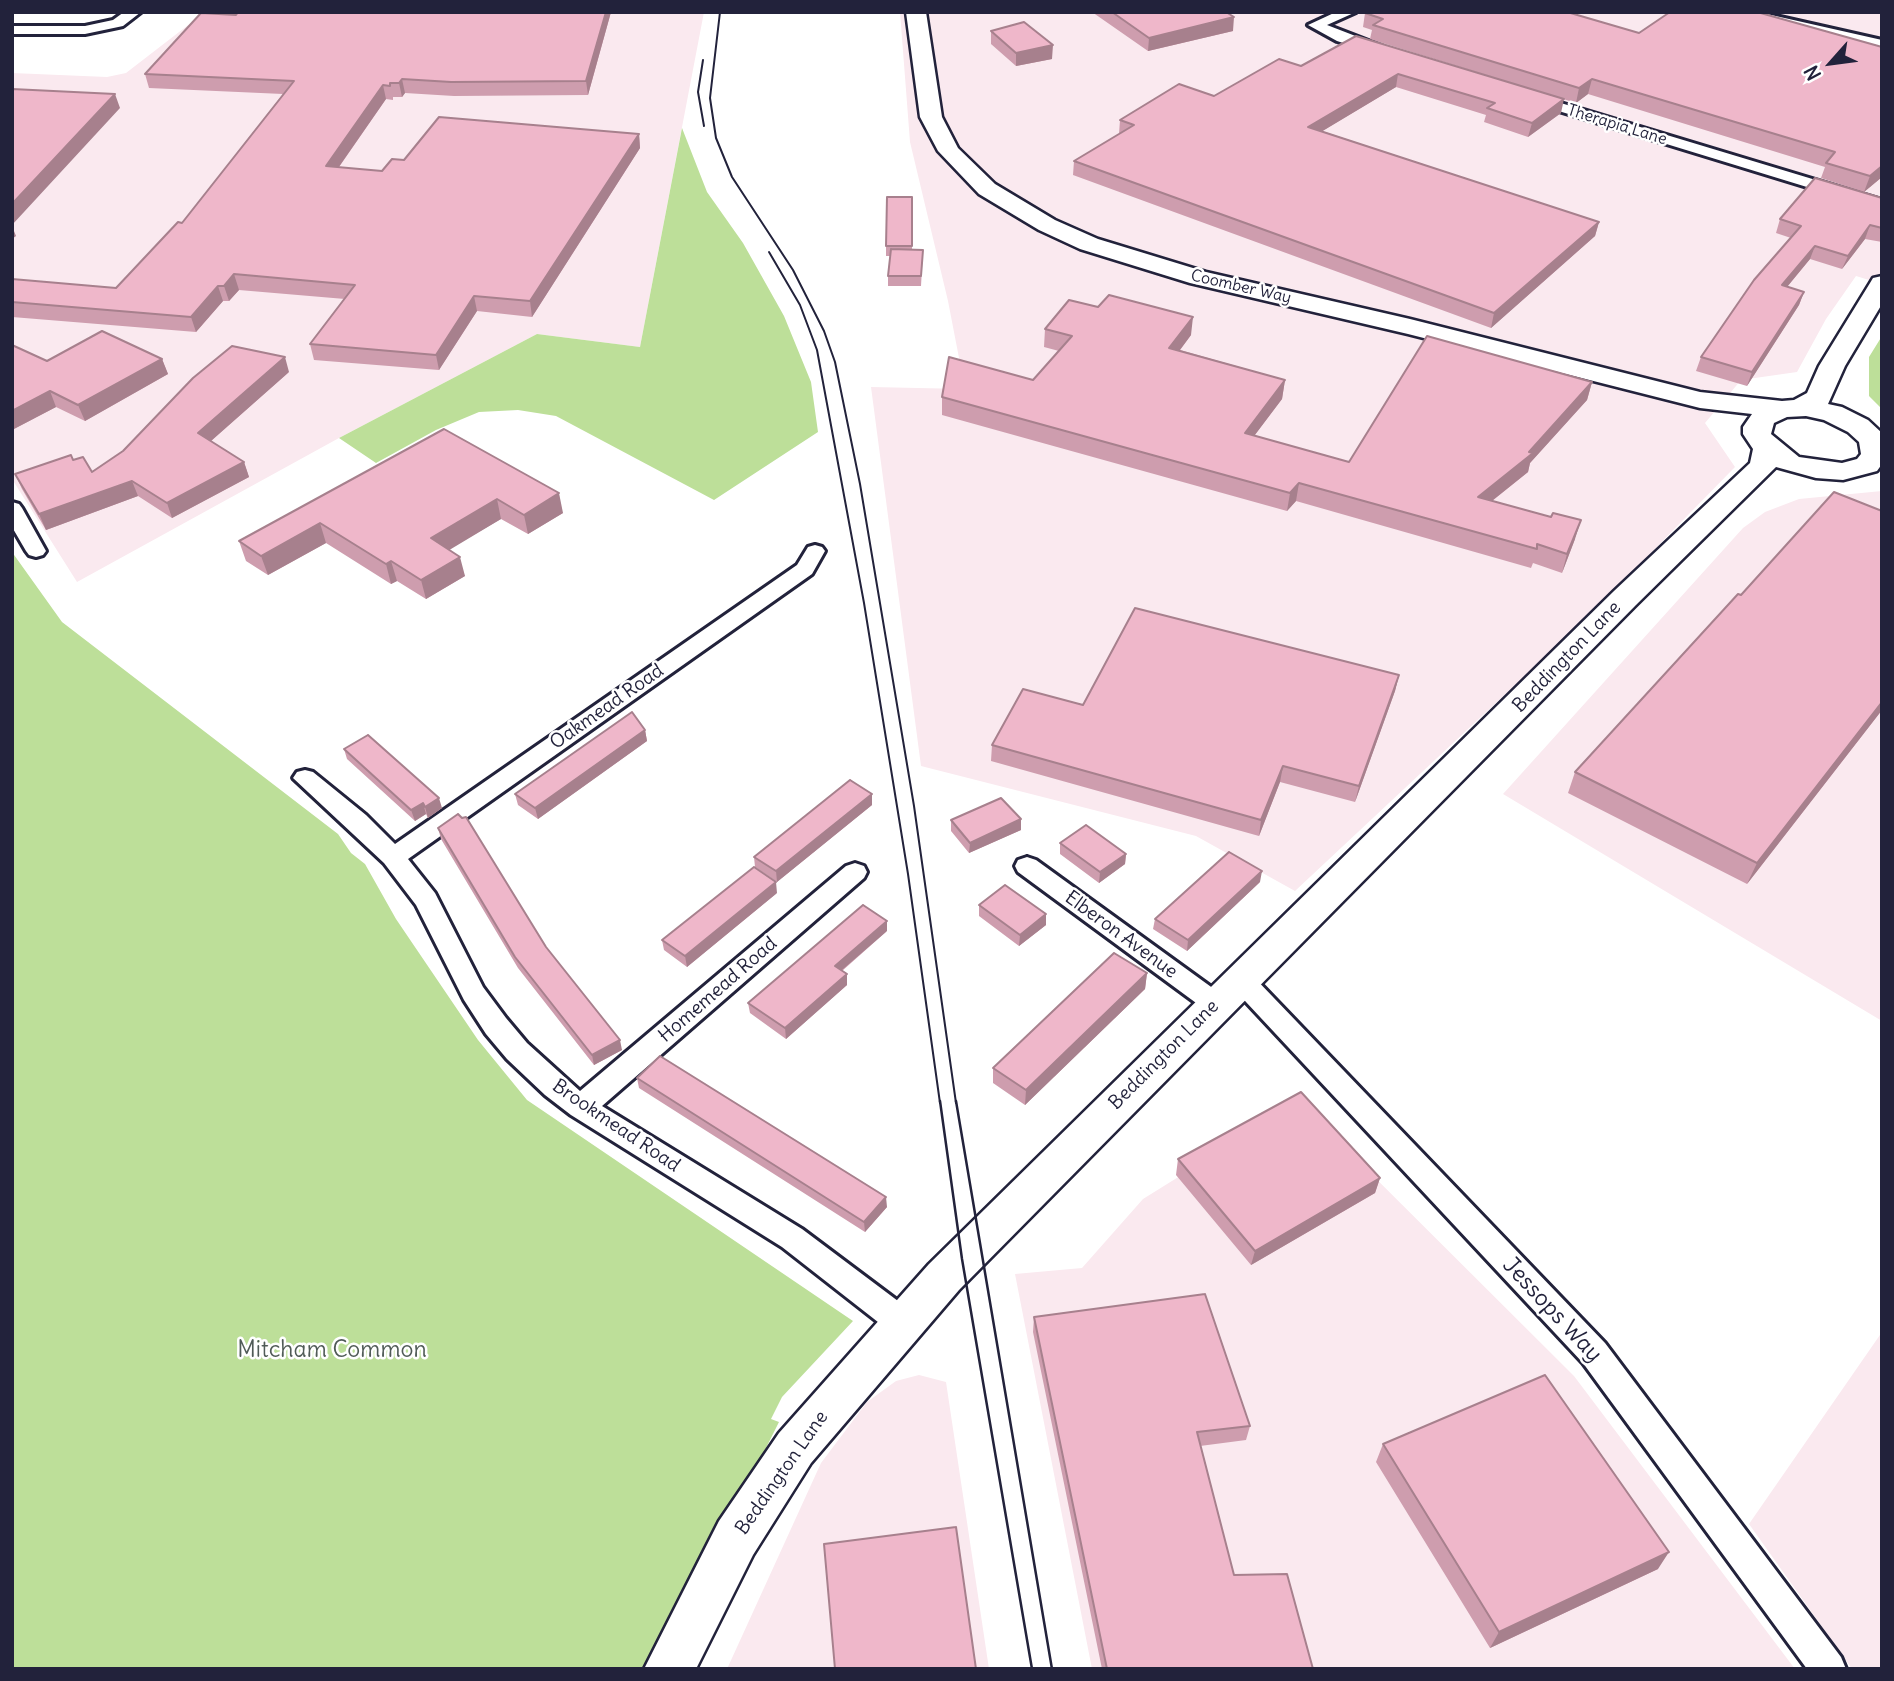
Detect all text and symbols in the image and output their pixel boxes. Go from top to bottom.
north arrow [1796,28,1866,98]
text: N [1799,61,1826,84]
street label: Therapia Lane [1565,101,1669,149]
street label: Coomber Way [1189,266,1293,308]
street label: Beddington Lane [1508,597,1626,717]
street label: Oakmead Road [546,659,668,755]
street label: Elberon Avenue [1060,887,1182,983]
street label: Homemead Road [654,932,782,1048]
street label: Beddington Lane [1104,995,1224,1115]
street label: Brookmead Road [548,1075,684,1177]
street label: Jessops Way [1496,1252,1608,1368]
park label: Mitcham Common [237,1336,427,1364]
street label: Beddington Lane [731,1407,833,1539]

